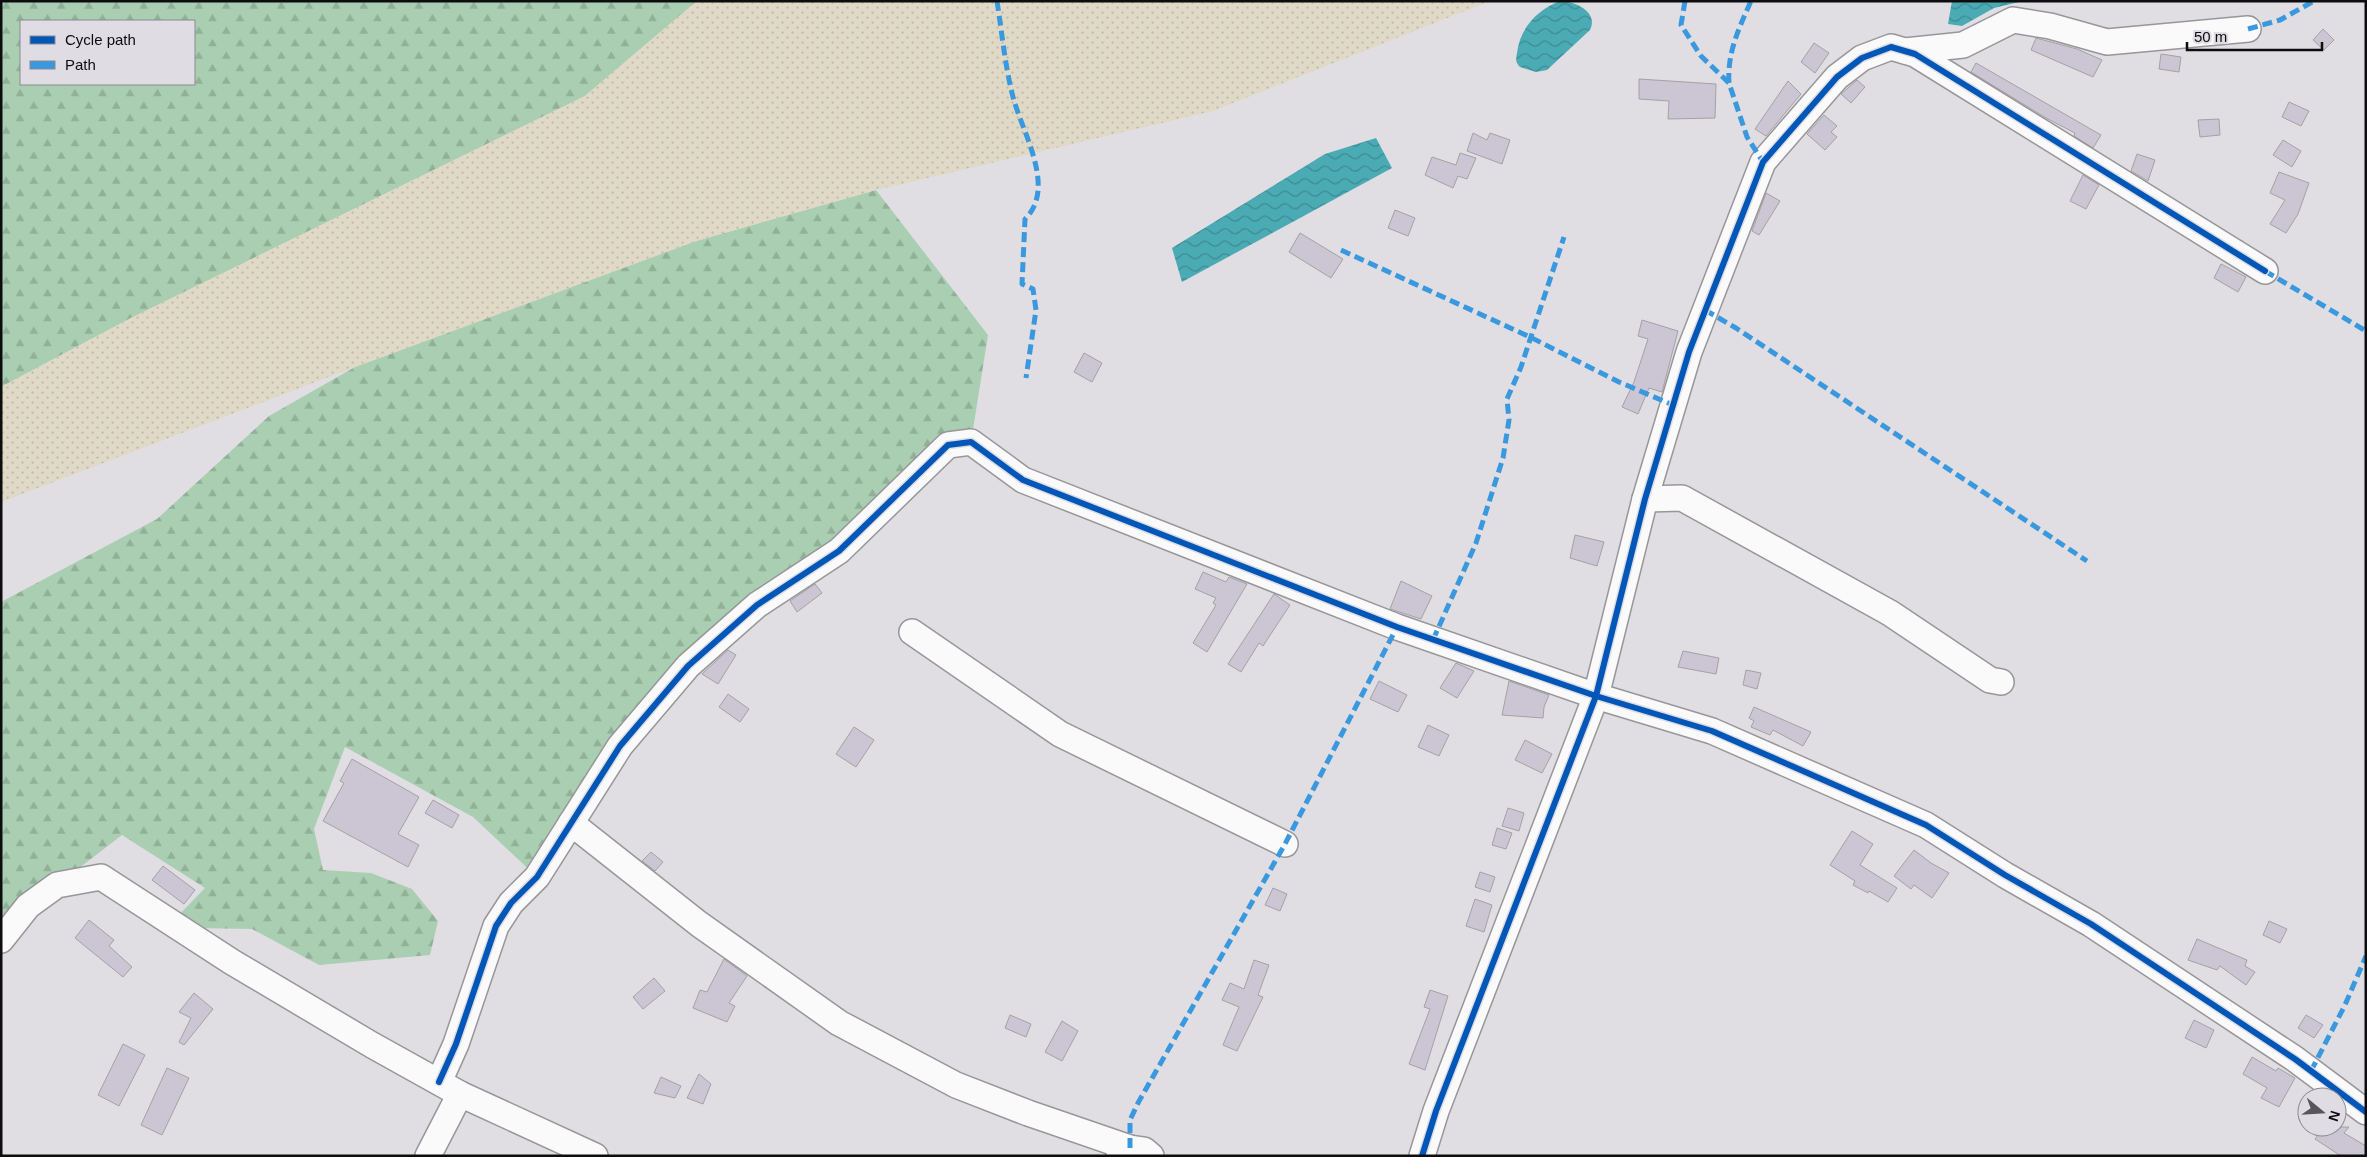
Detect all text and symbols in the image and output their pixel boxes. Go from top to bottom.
legend [20,20,195,85]
scale bar [2187,20,2322,52]
text: 50 m [2194,28,2227,45]
text: Cycle path [65,31,136,48]
text: Path [65,56,96,73]
north arrow [2297,1087,2347,1137]
text: N [2325,1109,2344,1123]

